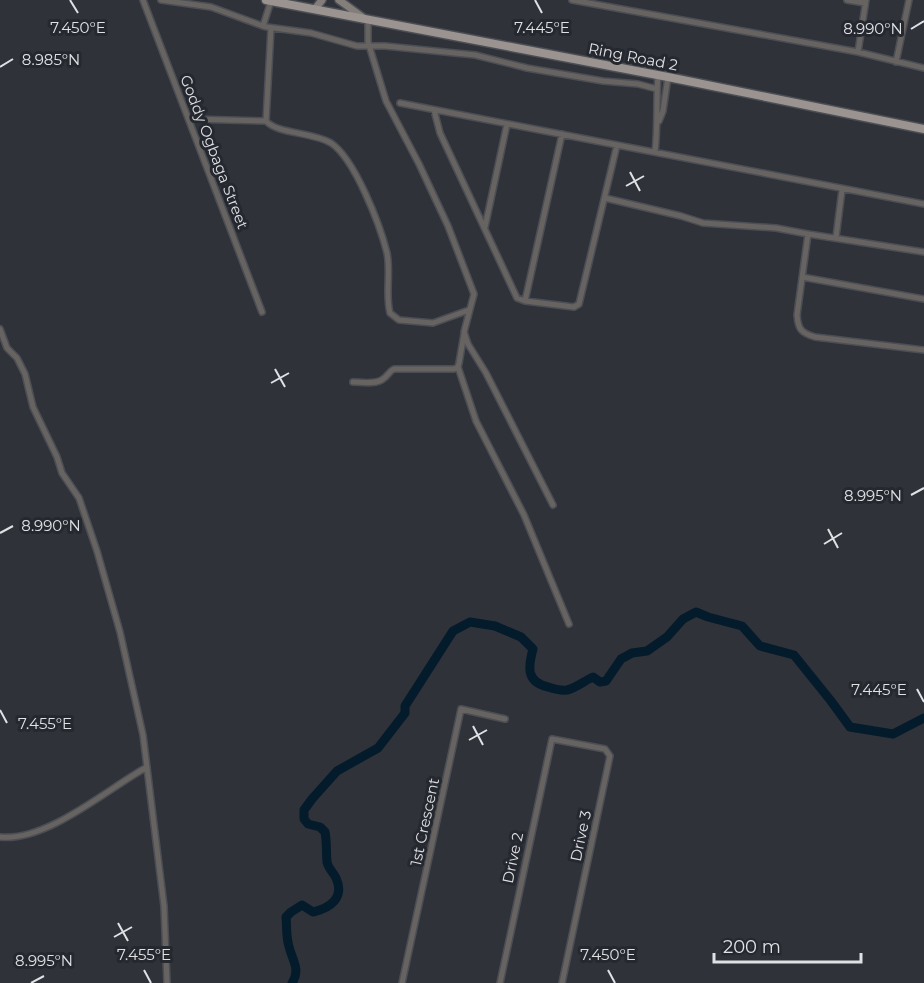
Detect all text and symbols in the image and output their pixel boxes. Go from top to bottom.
text: 7.450°E [50,18,106,37]
text: 7.445°E [514,18,570,37]
text: 8.990°N [843,19,903,38]
street label: Ring Road 2 [587,39,680,75]
text: 8.985°N [22,50,80,69]
street label: Goddy Ogbaga Street [176,72,253,232]
text: 8.995°N [844,486,902,505]
text: 8.990°N [21,516,81,535]
text: 7.445°E [851,680,907,699]
text: 7.455°E [18,714,72,733]
street label: 1st Crescent [406,776,443,867]
street label: Drive 3 [566,809,595,863]
street label: Drive 2 [498,831,527,885]
scale bar [714,926,861,964]
text: 200 m [723,936,781,958]
text: 7.455°E [117,945,171,964]
text: 7.450°E [580,945,636,964]
text: 8.995°N [15,951,73,970]

